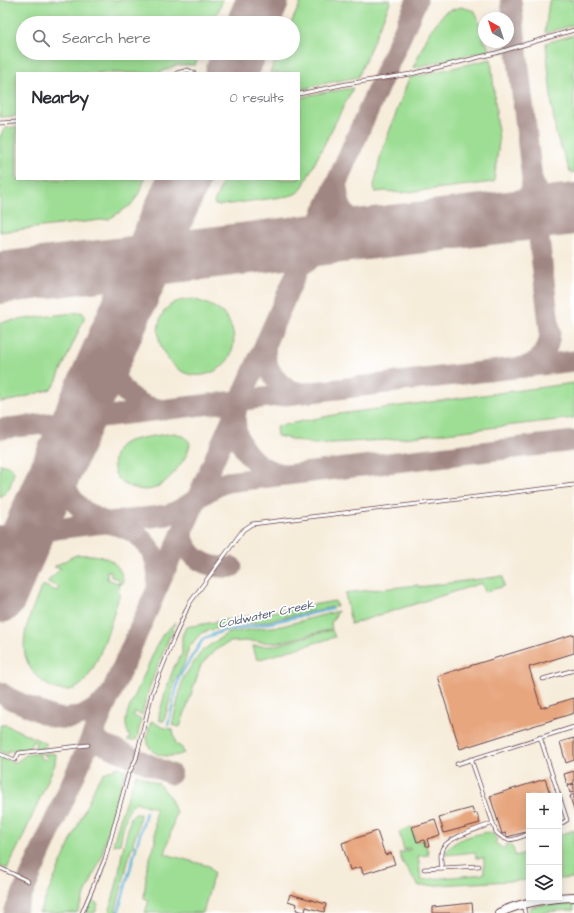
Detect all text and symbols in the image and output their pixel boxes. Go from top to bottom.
north arrow [478,12,514,48]
search box [16,16,300,60]
icon: search [30,27,52,49]
text: Search here [62,28,151,49]
text: Nearby [32,86,89,110]
text: 0 results [229,89,284,107]
water label: Coldwater Creek [217,596,316,633]
map controls [526,793,562,901]
button: + [526,793,562,829]
button: − [526,829,562,865]
button: layers [526,865,562,901]

